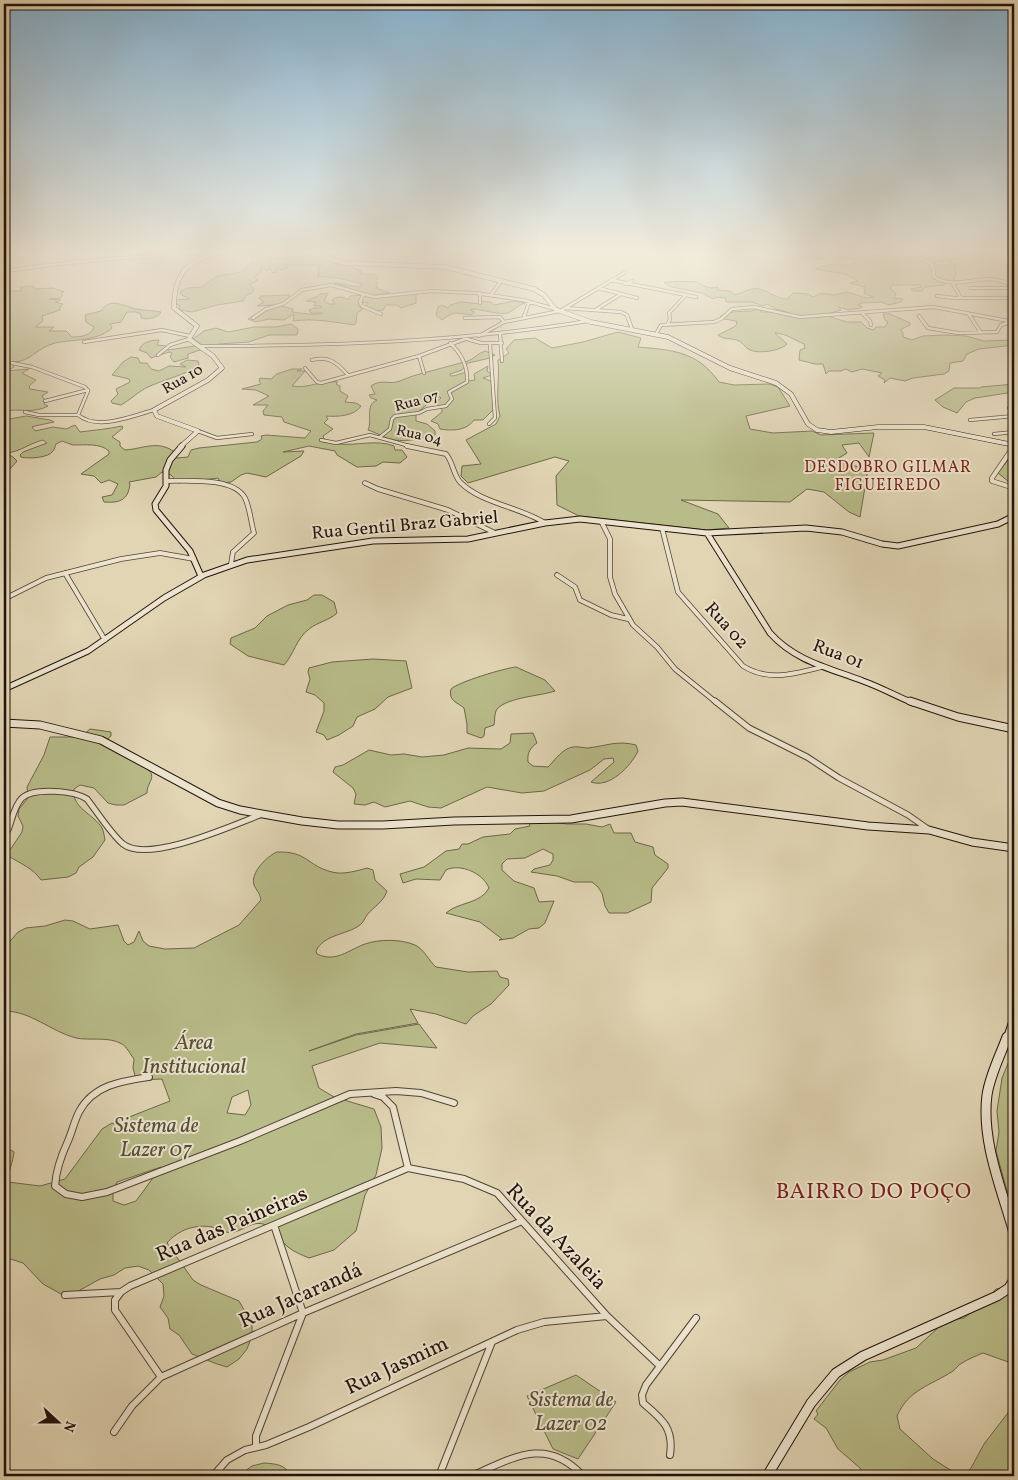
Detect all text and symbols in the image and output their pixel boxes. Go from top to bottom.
street label: Rua 10 [159,360,207,400]
street label: Rua 07 [392,386,442,418]
street label: Rua 04 [394,421,444,452]
district label: DESDOBRO GILMAR FIGUEIREDO [804,457,972,497]
street label: Rua Gentil Braz Gabriel [311,505,499,547]
street label: Rua 02 [698,597,754,655]
street label: Rua 01 [809,634,867,676]
park label: Área Institucional [142,1029,246,1082]
park label: Sistema de Lazer 07 [114,1112,199,1165]
street label: Rua da Azaleia [499,1177,613,1297]
district label: BAIRRO DO POÇO [776,1177,972,1208]
street label: Rua das Paineiras [152,1180,312,1270]
street label: Rua Jacarandá [235,1256,367,1336]
street label: Rua Jasmim [341,1329,453,1403]
park label: Sistema de Lazer 02 [529,1386,614,1439]
north arrow [32,1398,82,1448]
text: N [58,1418,79,1434]

